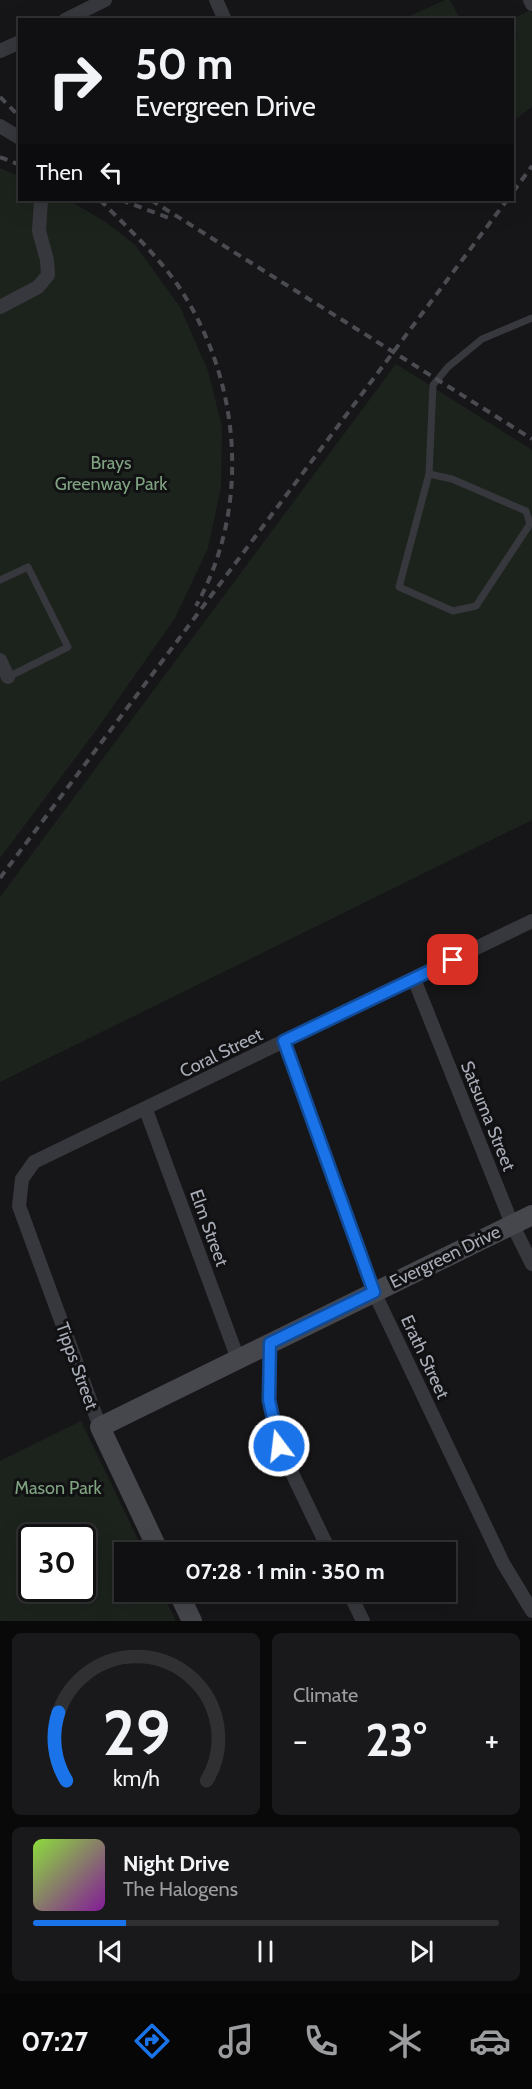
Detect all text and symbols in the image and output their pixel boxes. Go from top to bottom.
text: 50 m [135,38,233,90]
icon: right [36,42,114,120]
text: Evergreen Drive [135,90,316,123]
icon: left [95,156,128,189]
text: Then [36,159,83,186]
park label: Brays Greenway Park [55,452,168,495]
pin [427,934,478,985]
icon: arrive [436,943,469,976]
street label: Coral Street [176,1023,266,1083]
street label: Satsuma Street [456,1058,520,1174]
street label: Elm Street [185,1186,233,1270]
street label: Evergreen Drive [386,1221,504,1293]
street label: Erath Street [396,1312,454,1402]
street label: Tipps Street [51,1319,103,1413]
position arrow [247,1414,311,1478]
park label: Mason Park [14,1477,102,1499]
speed limit sign: 30 [18,1524,96,1602]
text: 07:28 · 1 min · 350 m [185,1558,385,1585]
text: Climate [293,1683,358,1707]
text: 29 [102,1695,170,1771]
text: 23° [365,1713,427,1767]
text: − [293,1720,308,1760]
text: + [484,1720,499,1760]
text: km/h [113,1765,159,1791]
text: Night Drive [123,1850,229,1877]
text: The Halogens [123,1877,238,1901]
icon: previous [94,1935,127,1968]
icon: pause [249,1935,282,1968]
icon: next [405,1935,438,1968]
icon: directions [131,2020,173,2062]
icon: music [215,2020,257,2062]
icon: phone [300,2020,342,2062]
icon: climate [384,2020,426,2062]
icon: car [469,2020,511,2062]
text: 07:27 [21,2025,88,2058]

